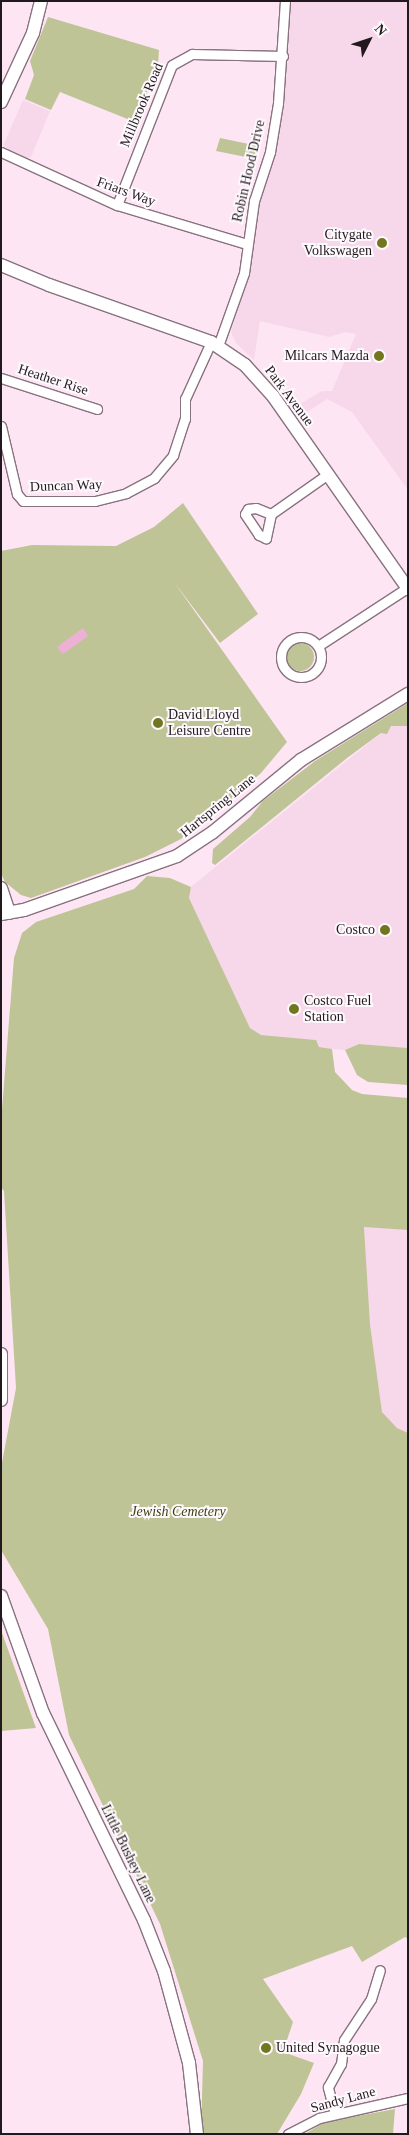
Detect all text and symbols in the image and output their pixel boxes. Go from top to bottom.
north arrow [344,15,394,65]
text: N [372,21,390,39]
street label: Millbrook Road [117,60,167,150]
street label: Robin Hood Drive [229,118,269,224]
street label: Friars Way [94,174,158,210]
place label: Citygate Volkswagen [304,227,372,260]
marker: Citygate Volkswagen [376,237,388,249]
place label: Milcars Mazda [285,348,369,364]
marker: Milcars Mazda [373,350,385,362]
street label: Heather Rise [16,361,90,399]
street label: Park Avenue [261,362,317,430]
street label: Duncan Way [30,476,102,496]
place label: David Lloyd Leisure Centre [168,707,251,740]
marker: David Lloyd Leisure Centre [152,717,164,729]
street label: Hartspring Lane [177,771,259,841]
place label: Costco [336,922,375,938]
marker: Costco [379,924,391,936]
place label: Costco Fuel Station [304,993,371,1026]
marker: Costco Fuel Station [288,1003,300,1015]
park label: Jewish Cemetery [130,1504,226,1520]
street label: Little Bushey Lane [97,1802,159,1906]
place label: United Synagogue [276,2040,380,2056]
marker: United Synagogue [260,2042,272,2054]
street label: Sandy Lane [309,2083,377,2117]

